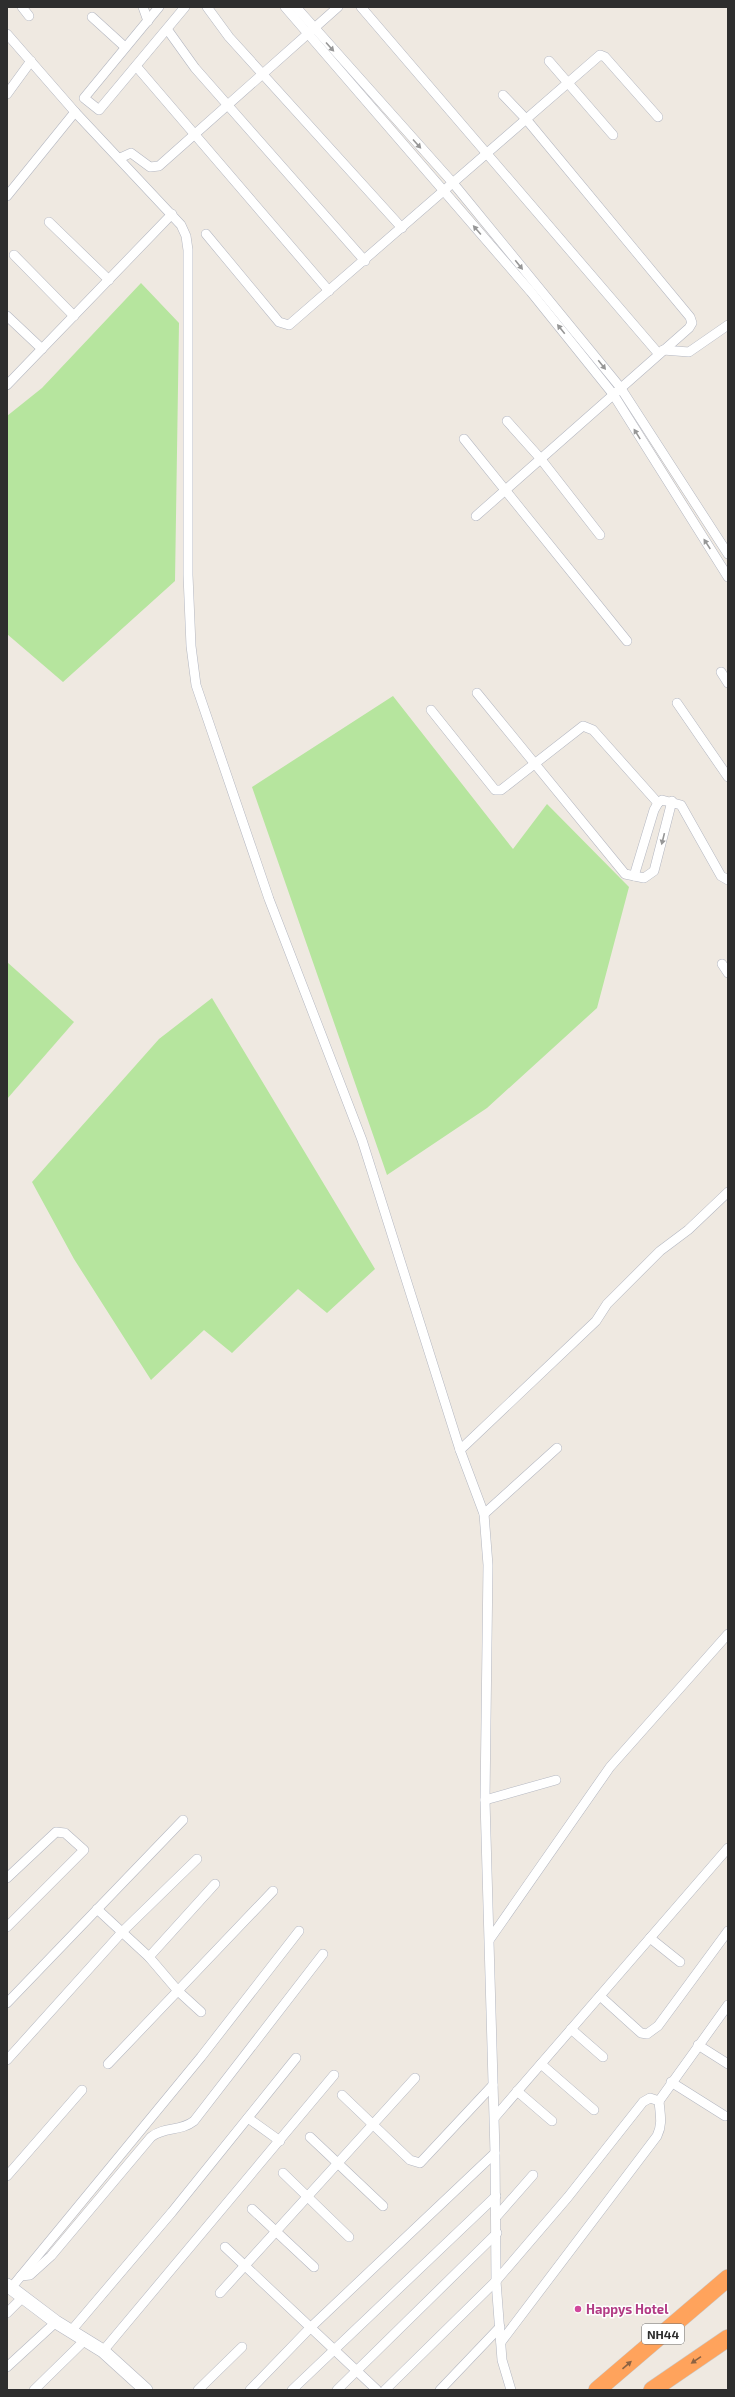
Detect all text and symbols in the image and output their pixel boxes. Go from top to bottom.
one-way arrow [326,42,335,53]
one-way arrow [413,139,422,149]
one-way arrow [473,224,482,235]
one-way arrow [515,259,524,270]
one-way arrow [556,324,565,335]
one-way arrow [597,360,606,371]
one-way arrow [634,428,641,440]
one-way arrow [703,539,711,549]
one-way arrow [659,833,665,845]
place label: Happys Hotel [586,2301,669,2317]
marker: Happys Hotel [573,2304,583,2314]
road number: NH44 [642,2324,684,2344]
one-way arrow [691,2356,701,2364]
one-way arrow [622,2360,632,2369]

